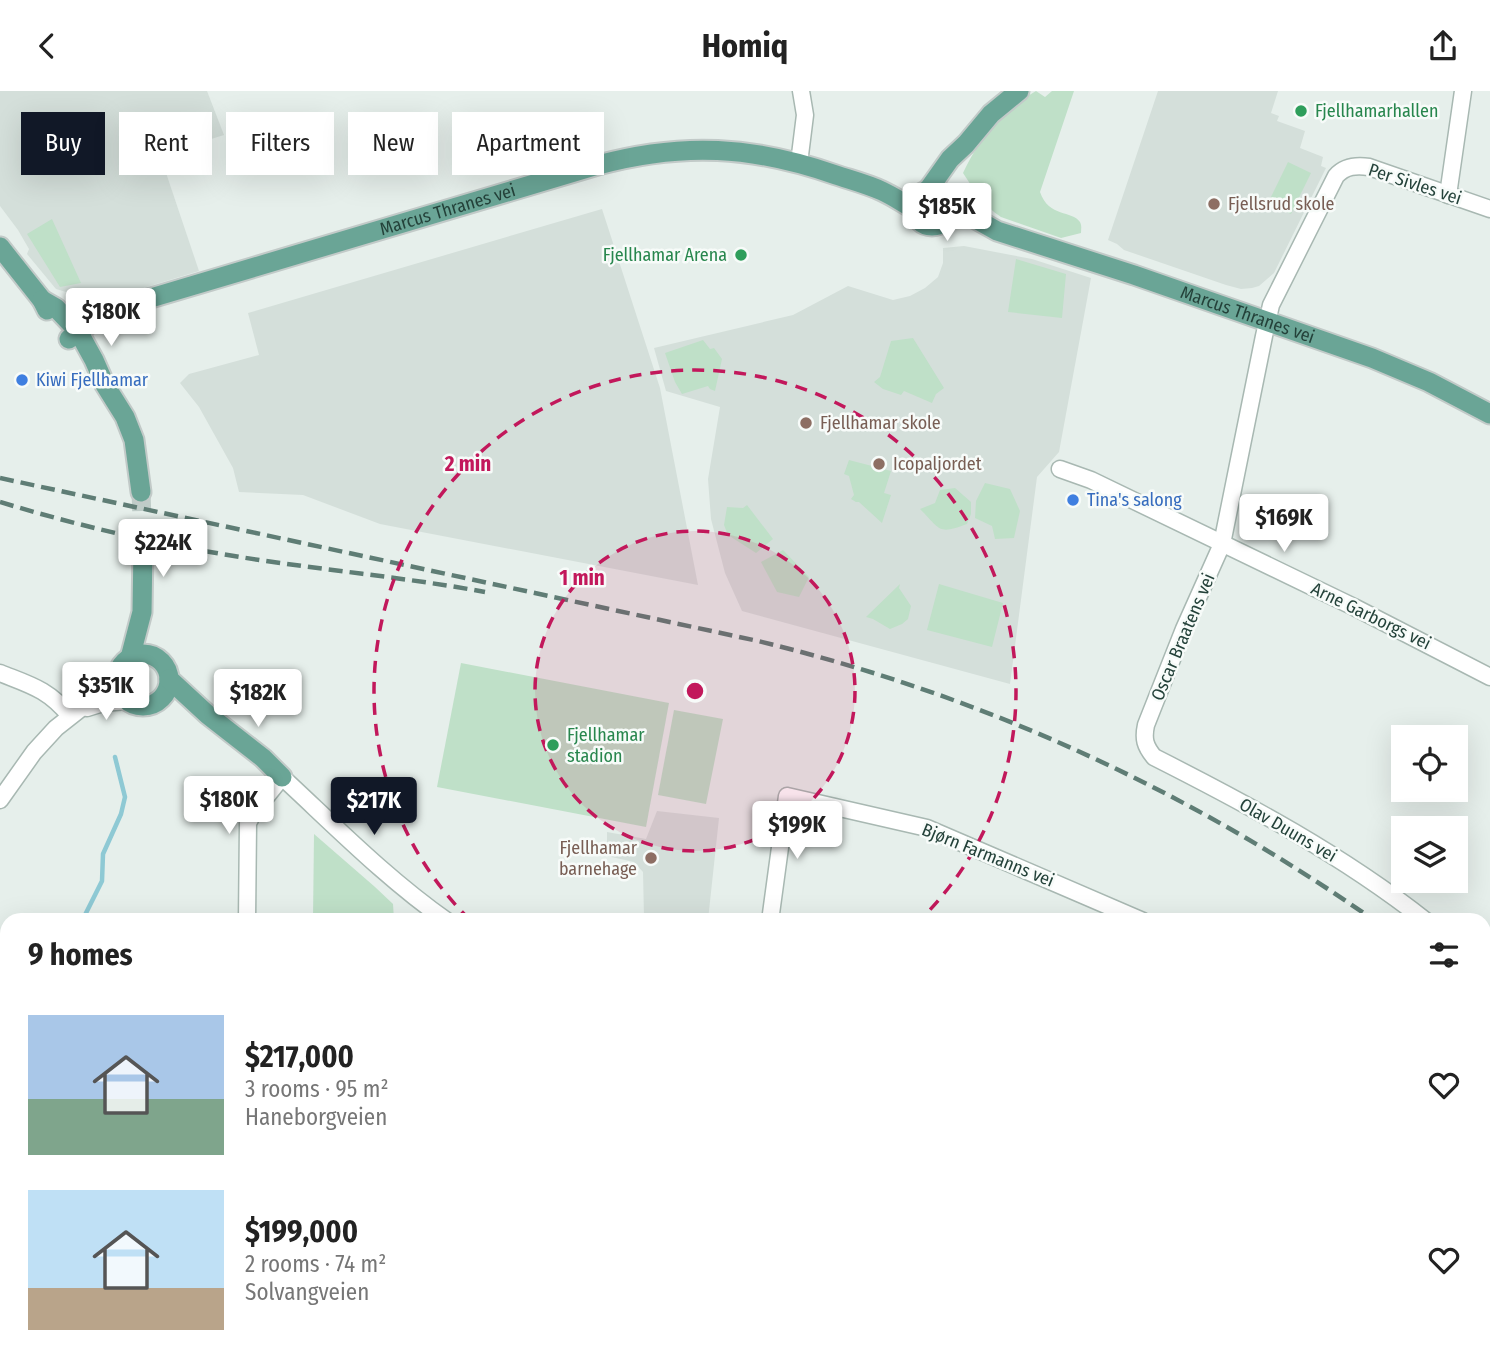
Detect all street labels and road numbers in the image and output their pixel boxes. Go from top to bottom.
street label: Per Sivles vei [1366,159,1464,209]
street label: Marcus Thranes vei [377,179,518,240]
street label: Marcus Thranes vei [1178,281,1318,348]
street label: Oscar Braatens vei [1146,570,1220,704]
street label: Arne Garborgs vei [1308,578,1434,654]
street label: Olav Duuns vei [1235,793,1341,867]
street label: Bjørn Farmanns vei [919,818,1057,892]

